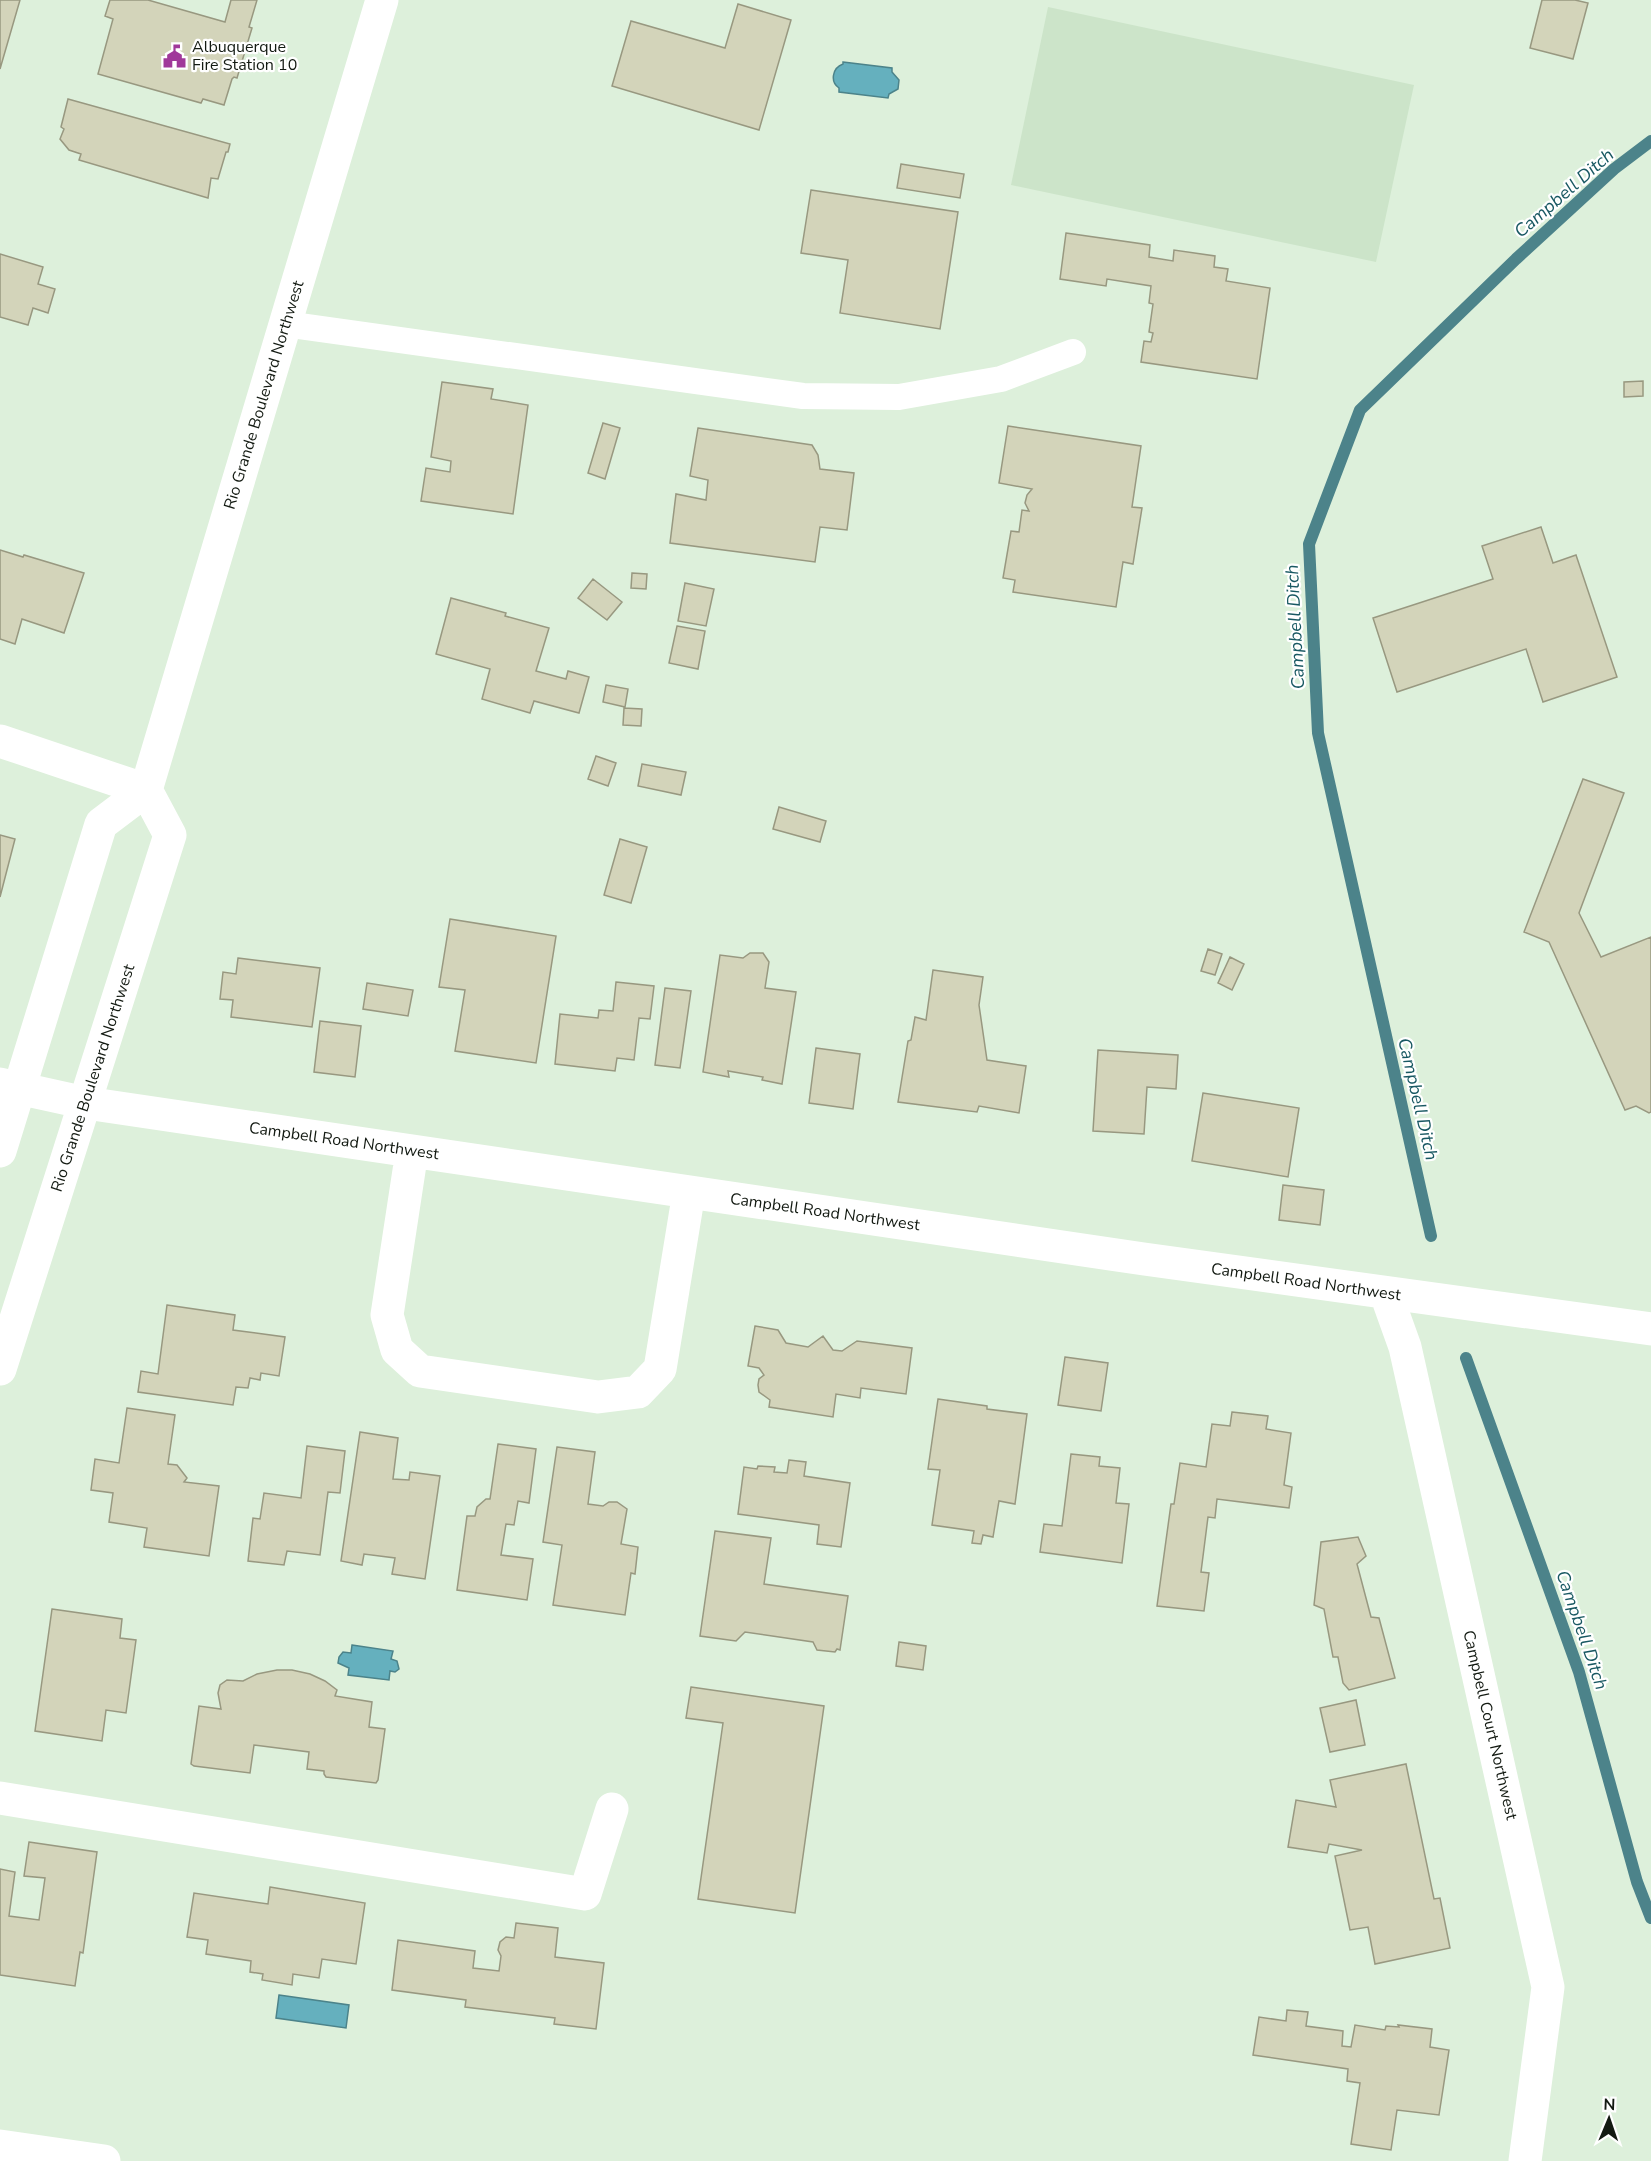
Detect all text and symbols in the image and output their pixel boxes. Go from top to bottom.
place label: Albuquerque Fire Station 10 [192,36,297,76]
public building icon: Albuquerque Fire Station 10 [161,43,187,69]
water label: Campbell Ditch [1509,143,1619,243]
street label: Rio Grande Boulevard Northwest [219,278,309,512]
water label: Campbell Ditch [1280,564,1310,690]
street label: Rio Grande Boulevard Northwest [46,961,140,1195]
water label: Campbell Ditch [1392,1035,1444,1163]
street label: Campbell Road Northwest [248,1117,441,1165]
street label: Campbell Road Northwest [729,1188,922,1236]
street label: Campbell Road Northwest [1210,1258,1403,1306]
water label: Campbell Ditch [1550,1567,1614,1693]
street label: Campbell Court Northwest [1457,1628,1523,1822]
north arrow [1579,2089,1639,2149]
text: N [1603,2094,1616,2116]

